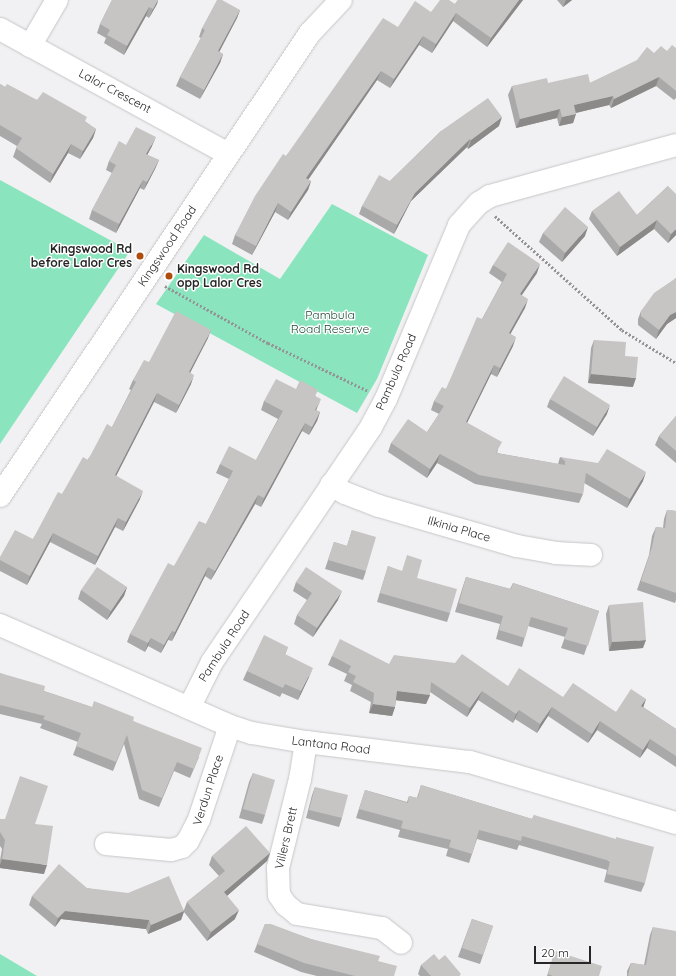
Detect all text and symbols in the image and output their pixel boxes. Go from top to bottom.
street label: Lalor Crescent [76,66,154,116]
street label: Kingswood Road [135,203,199,289]
place label: Kingswood Rd before Lalor Cres [31,242,132,270]
marker: Kingswood Rd before Lalor Cres [135,251,145,261]
place label: Kingswood Rd opp Lalor Cres [177,262,262,290]
marker: Kingswood Rd opp Lalor Cres [164,271,174,281]
park label: Pambula Road Reserve [291,308,369,336]
street label: Pambula Road [373,331,419,413]
street label: Ilkinia Place [426,513,492,545]
street label: Pambula Road [195,607,253,685]
street label: Lantana Road [291,733,371,757]
street label: Verdun Place [190,753,226,827]
street label: Villers Brett [272,806,300,870]
scale bar [536,938,593,964]
text: 20 m [541,945,569,960]

